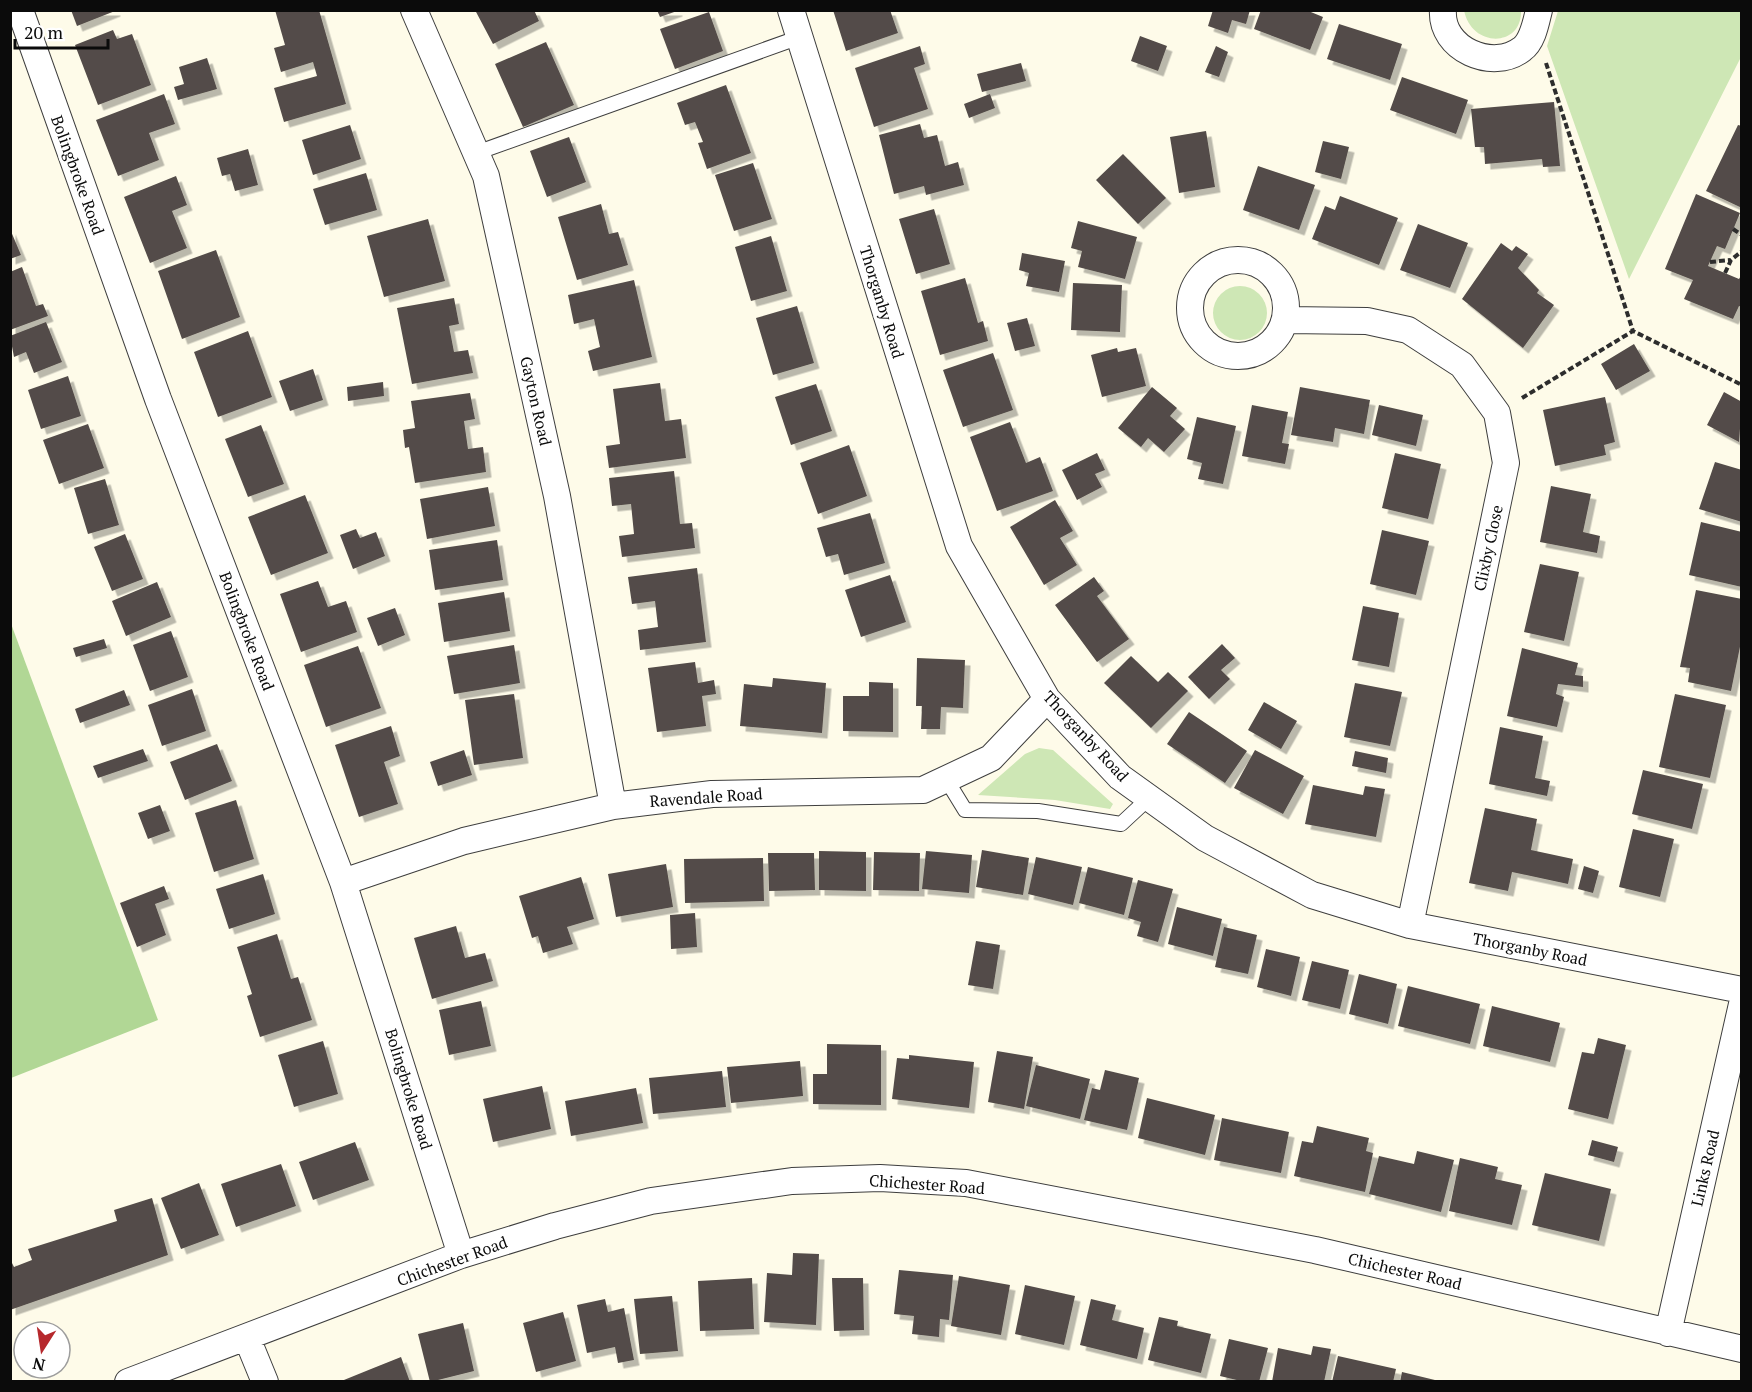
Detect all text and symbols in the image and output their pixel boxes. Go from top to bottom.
scale bar [15,12,108,50]
text: 20 m [24,20,64,44]
street label: Bolingbroke Road [46,112,110,238]
street label: Thorganby Road [854,243,910,361]
street label: Gayton Road [515,354,557,448]
street label: Clixby Close [1468,503,1508,593]
street label: Bolingbroke Road [214,568,280,694]
street label: Thorganby Road [1038,686,1134,786]
street label: Ravendale Road [649,782,763,812]
street label: Thorganby Road [1471,927,1589,971]
street label: Bolingbroke Road [380,1026,438,1152]
street label: Links Road [1686,1127,1725,1208]
street label: Chichester Road [868,1169,986,1199]
street label: Chichester Road [394,1231,510,1291]
street label: Chichester Road [1346,1247,1464,1295]
north arrow [12,1320,72,1380]
text: N [31,1353,47,1377]

